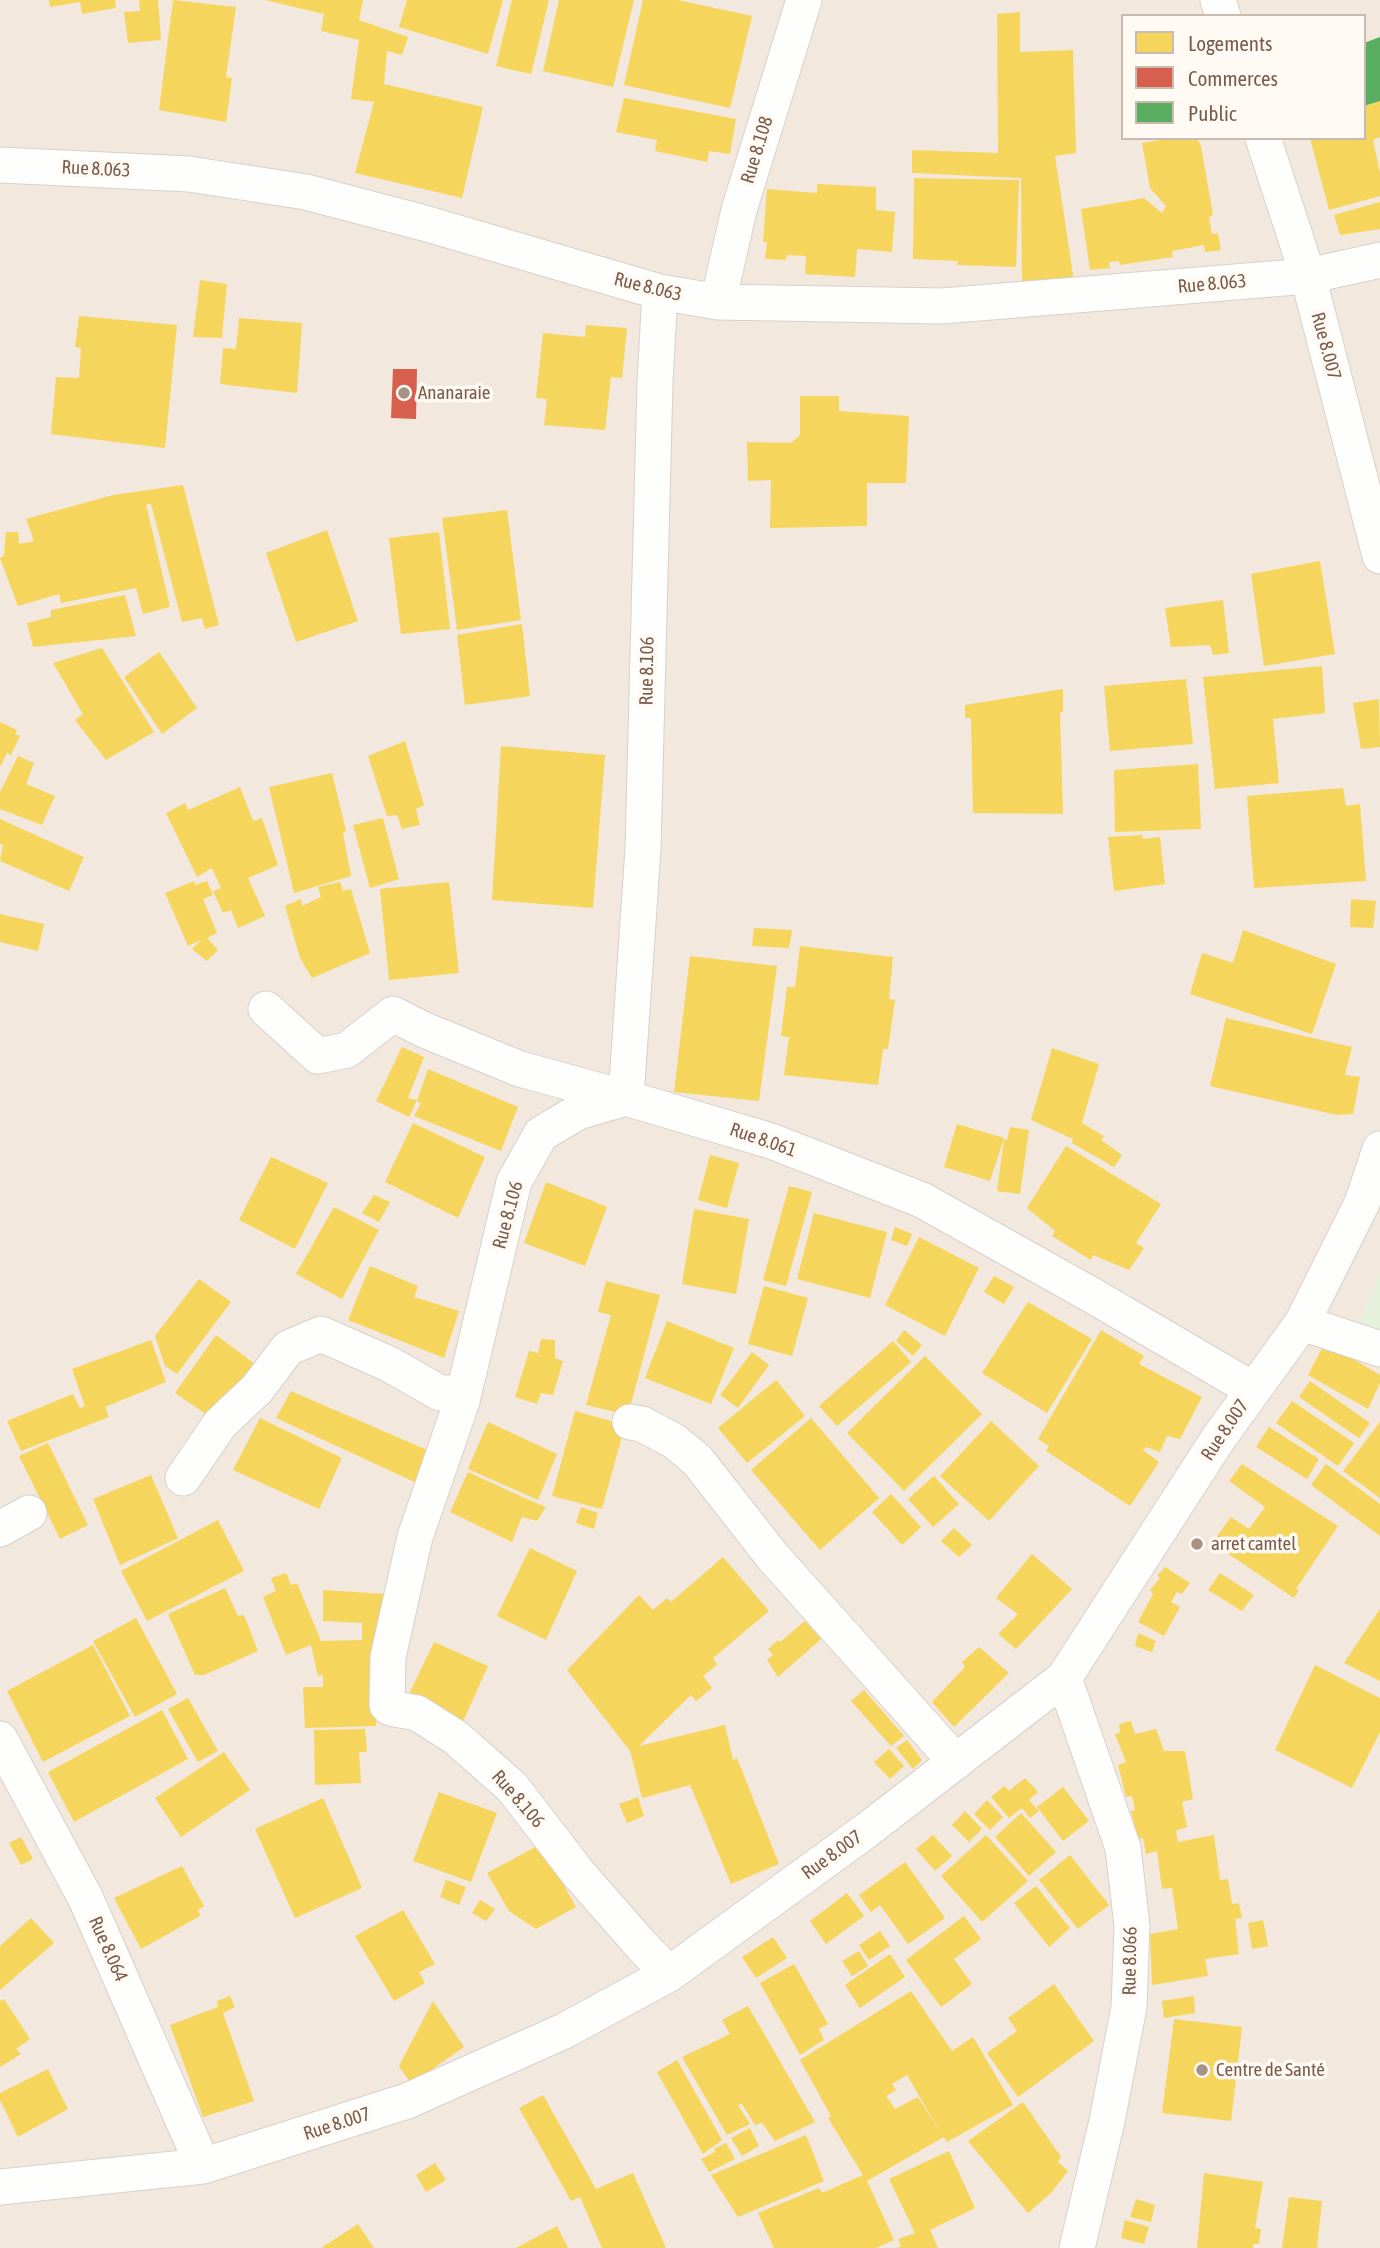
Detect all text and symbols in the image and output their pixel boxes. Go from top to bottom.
legend [1121,14,1366,140]
text: Logements [1188,31,1272,55]
text: Commerces [1188,66,1278,90]
text: Public [1188,101,1237,125]
street label: Rue 8.108 [736,114,778,186]
street label: Rue 8.063 [61,156,131,182]
street label: Rue 8.063 [612,268,684,306]
street label: Rue 8.063 [1177,270,1247,298]
street label: Rue 8.007 [1306,310,1346,382]
place label: Ananaraie [418,382,490,404]
marker: Ananaraie [396,385,412,401]
street label: Rue 8.106 [635,636,659,706]
street label: Rue 8.061 [727,1118,799,1162]
street label: Rue 8.106 [488,1179,528,1251]
street label: Rue 8.007 [1196,1395,1254,1465]
place label: arret camtel [1211,1533,1296,1555]
marker: arret camtel [1189,1536,1205,1552]
street label: Rue 8.106 [487,1765,549,1833]
street label: Rue 8.007 [797,1825,867,1885]
street label: Rue 8.064 [84,1913,132,1985]
street label: Rue 8.066 [1118,1926,1142,1996]
place label: Centre de Santé [1216,2059,1325,2081]
marker: Centre de Santé [1194,2062,1210,2078]
street label: Rue 8.007 [301,2102,373,2146]

